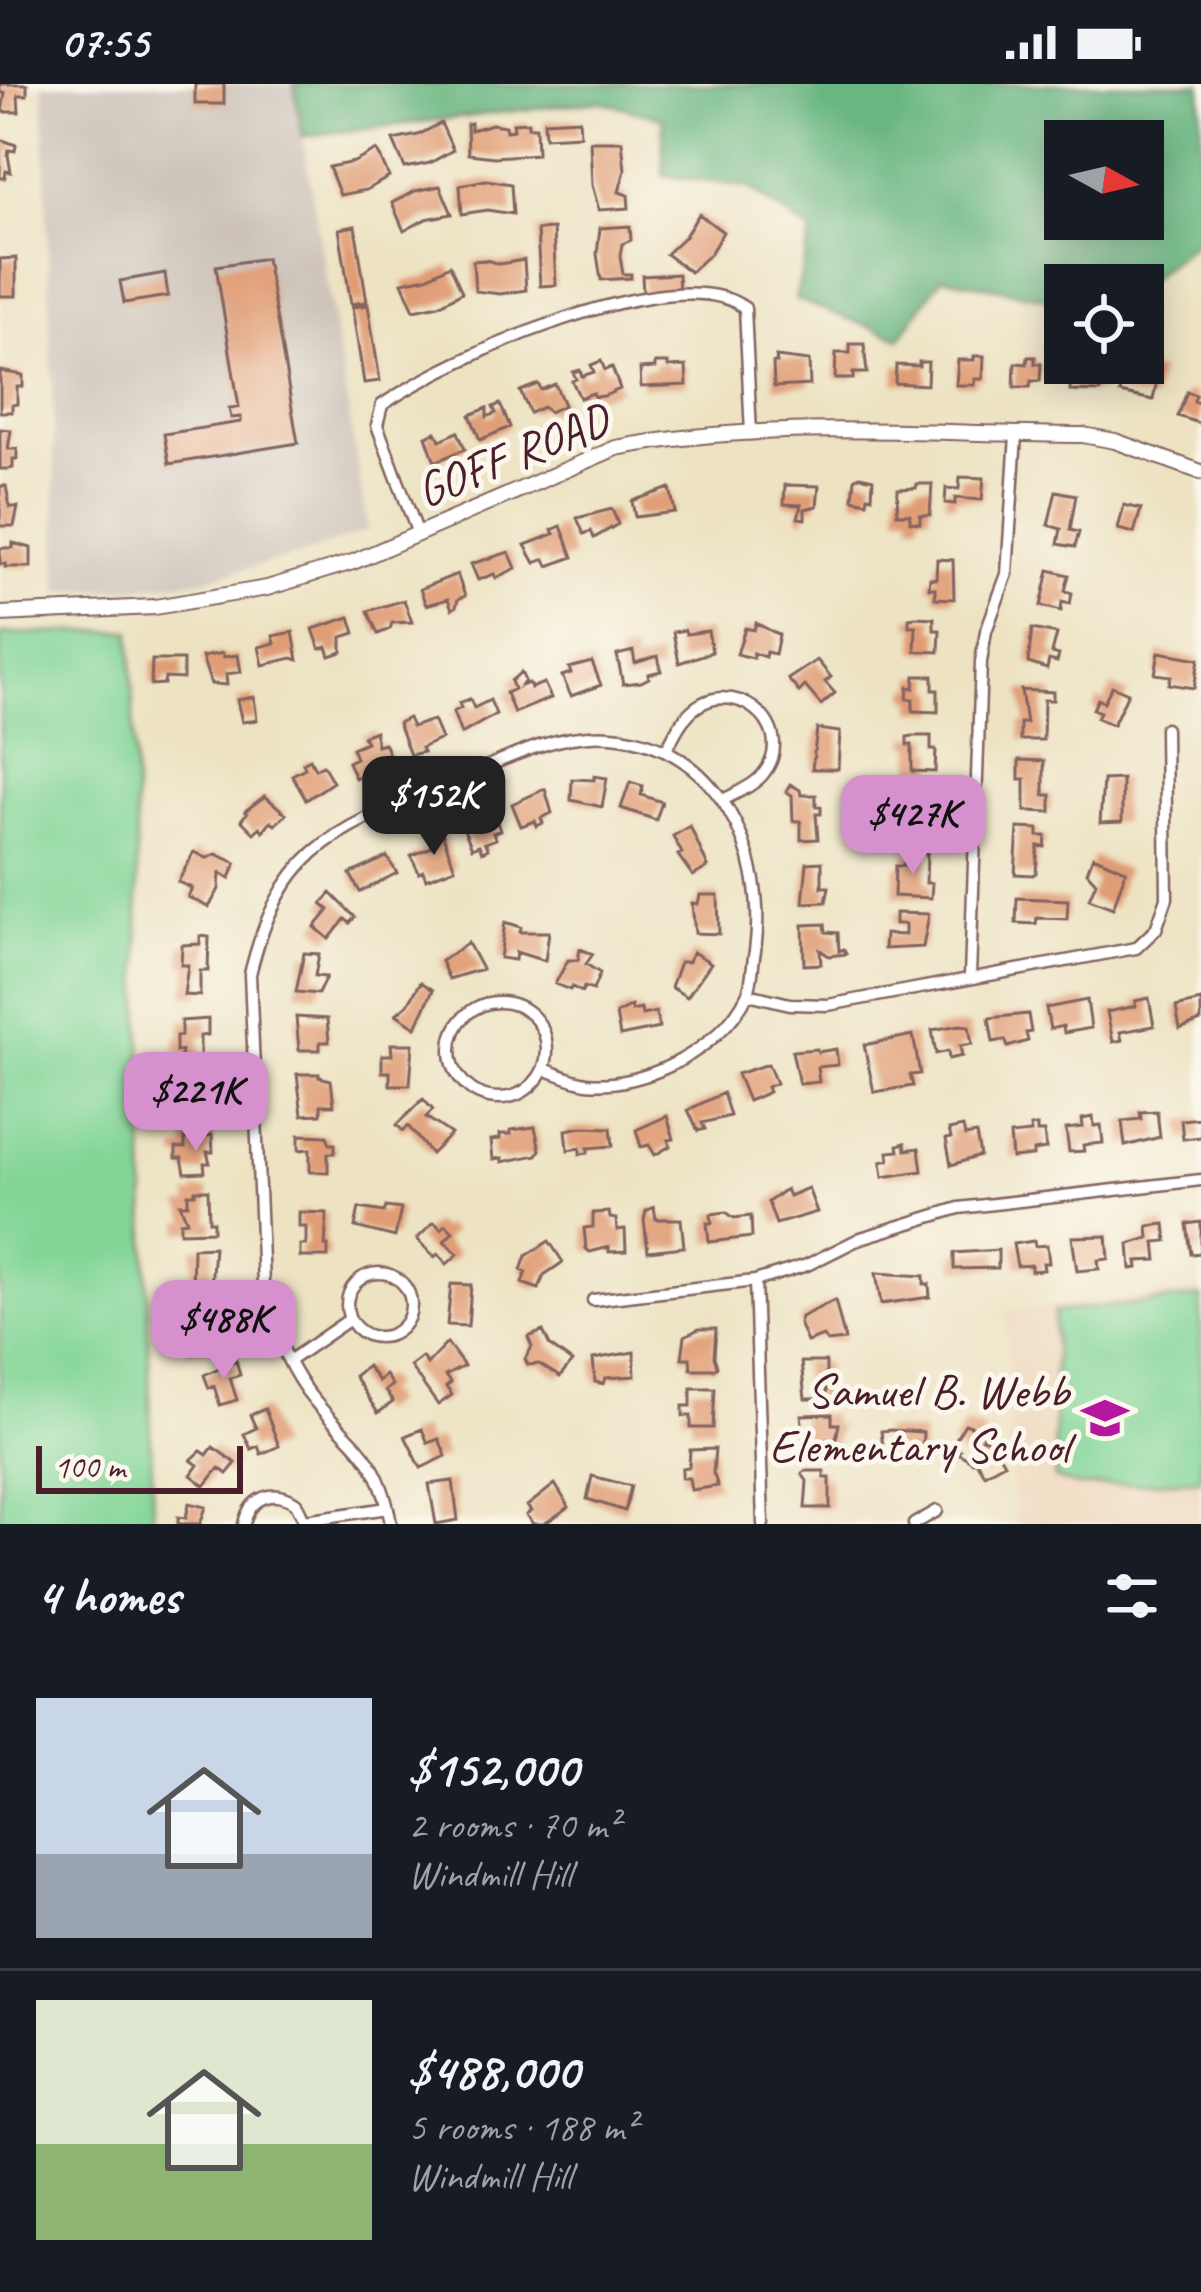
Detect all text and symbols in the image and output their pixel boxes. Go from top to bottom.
text: 07:55 [60,14,148,71]
north arrow [1044,120,1164,240]
map controls [1044,120,1164,384]
button: locate [1044,264,1164,384]
street label: GOFF ROAD [407,388,620,521]
pin: $152K [350,756,518,858]
text: $152K [389,770,479,819]
pin: $427K [829,775,997,877]
text: $427K [868,789,958,838]
pin: $221K [112,1052,280,1154]
text: $221K [151,1066,241,1115]
pin: $488K [140,1280,308,1382]
text: $488K [179,1294,269,1343]
place label: Samuel B. Webb Elementary School [769,1361,1077,1476]
school or university icon: Samuel B. Webb Elementary School [1080,1393,1130,1443]
scale bar [36,1440,243,1493]
text: 100 m [54,1446,125,1488]
icon: filters [1099,1563,1165,1629]
text: 4 homes [36,1564,180,1628]
text: $152,000 [408,1737,578,1801]
icon: home [132,1746,276,1890]
text: 2 rooms · 70 m² [408,1801,619,1850]
text: Windmill Hill [408,1850,572,1899]
text: $488,000 [408,2039,579,2103]
icon: home [132,2048,276,2192]
text: 5 rooms · 188 m² [408,2103,636,2152]
text: Windmill Hill [408,2152,572,2201]

